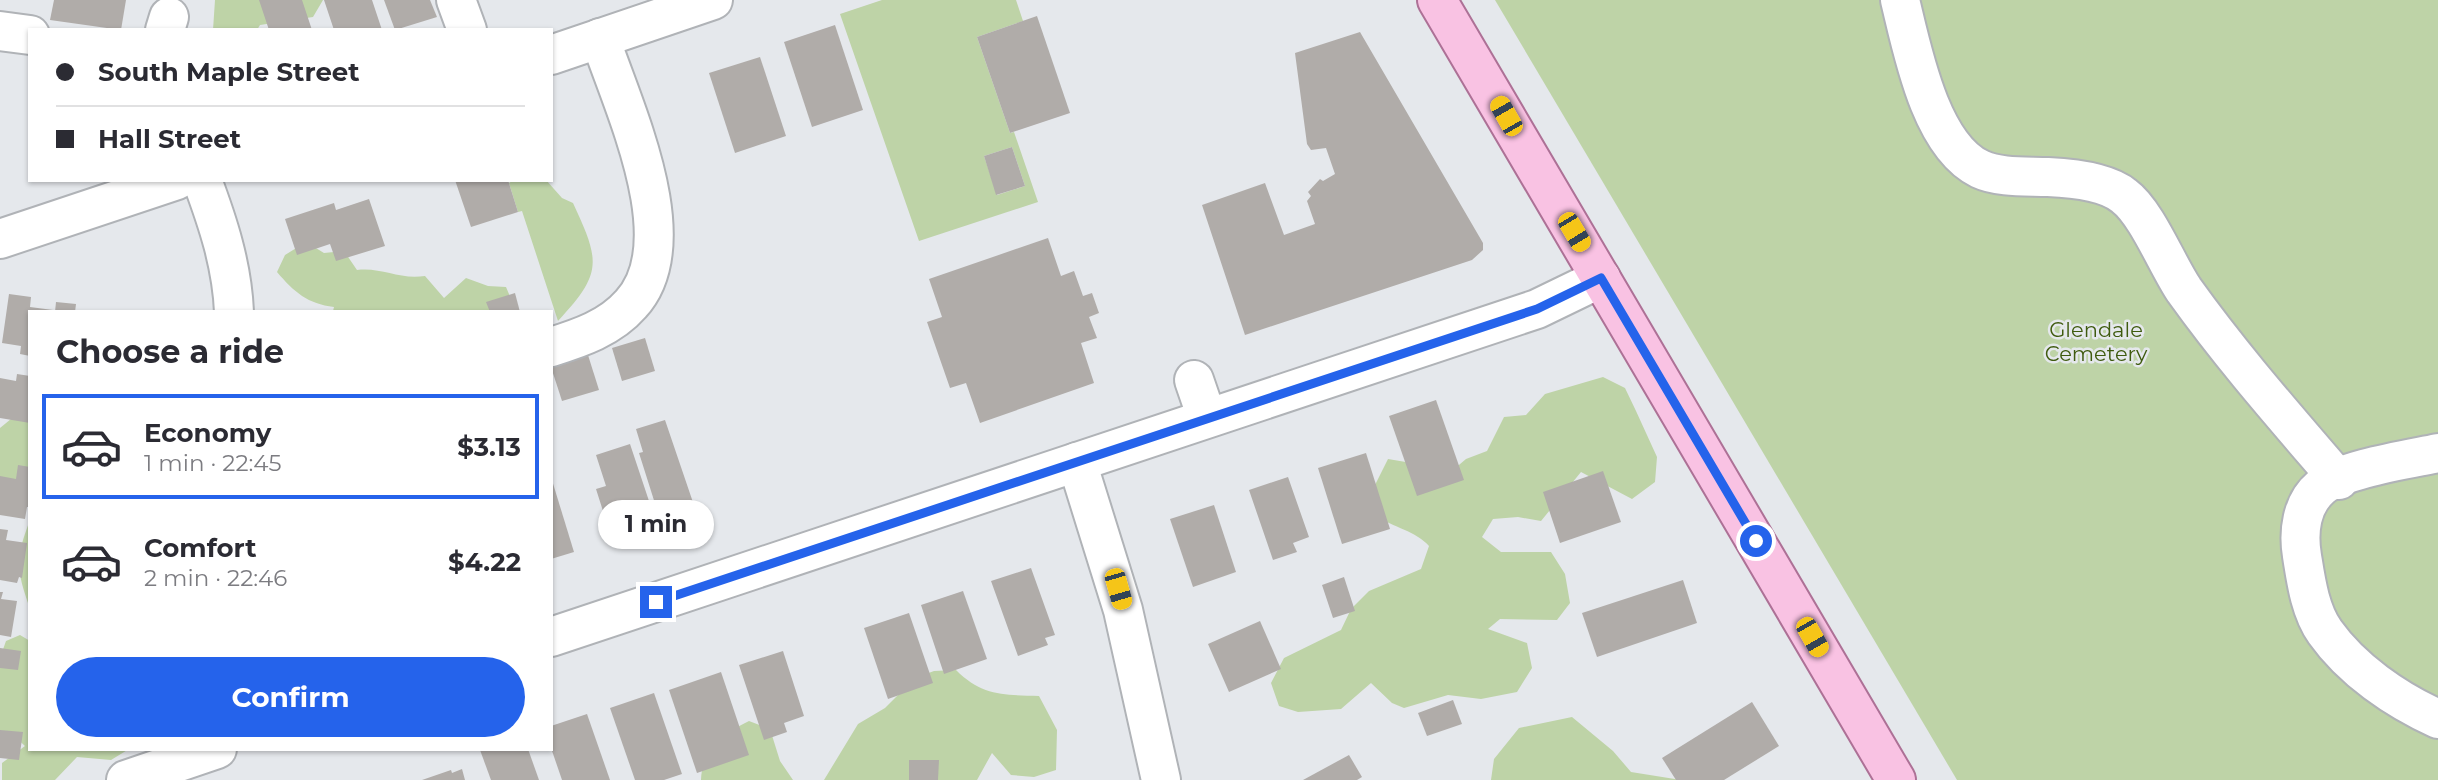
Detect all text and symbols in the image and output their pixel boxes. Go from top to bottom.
text: South Maple Street [98,56,360,88]
car [1487,93,1526,139]
text: Hall Street [98,123,241,155]
car [1555,209,1594,255]
park label: Glendale Cemetery [2045,317,2148,366]
text: Choose a ride [56,332,284,371]
icon: car [60,415,123,478]
text: Economy [144,417,271,449]
text: $3.13 [457,431,521,463]
text: 1 min · 22:45 [144,449,282,477]
callout: 1 min [598,500,714,550]
text: 1 min [625,510,687,538]
route start [1740,525,1772,557]
icon: car [60,530,123,593]
text: Comfort [144,532,256,564]
text: $4.22 [448,546,521,578]
text: 2 min · 22:46 [144,564,287,592]
car [1103,566,1134,612]
route end [640,586,672,618]
car [1793,614,1832,660]
button: Confirm [56,657,525,737]

